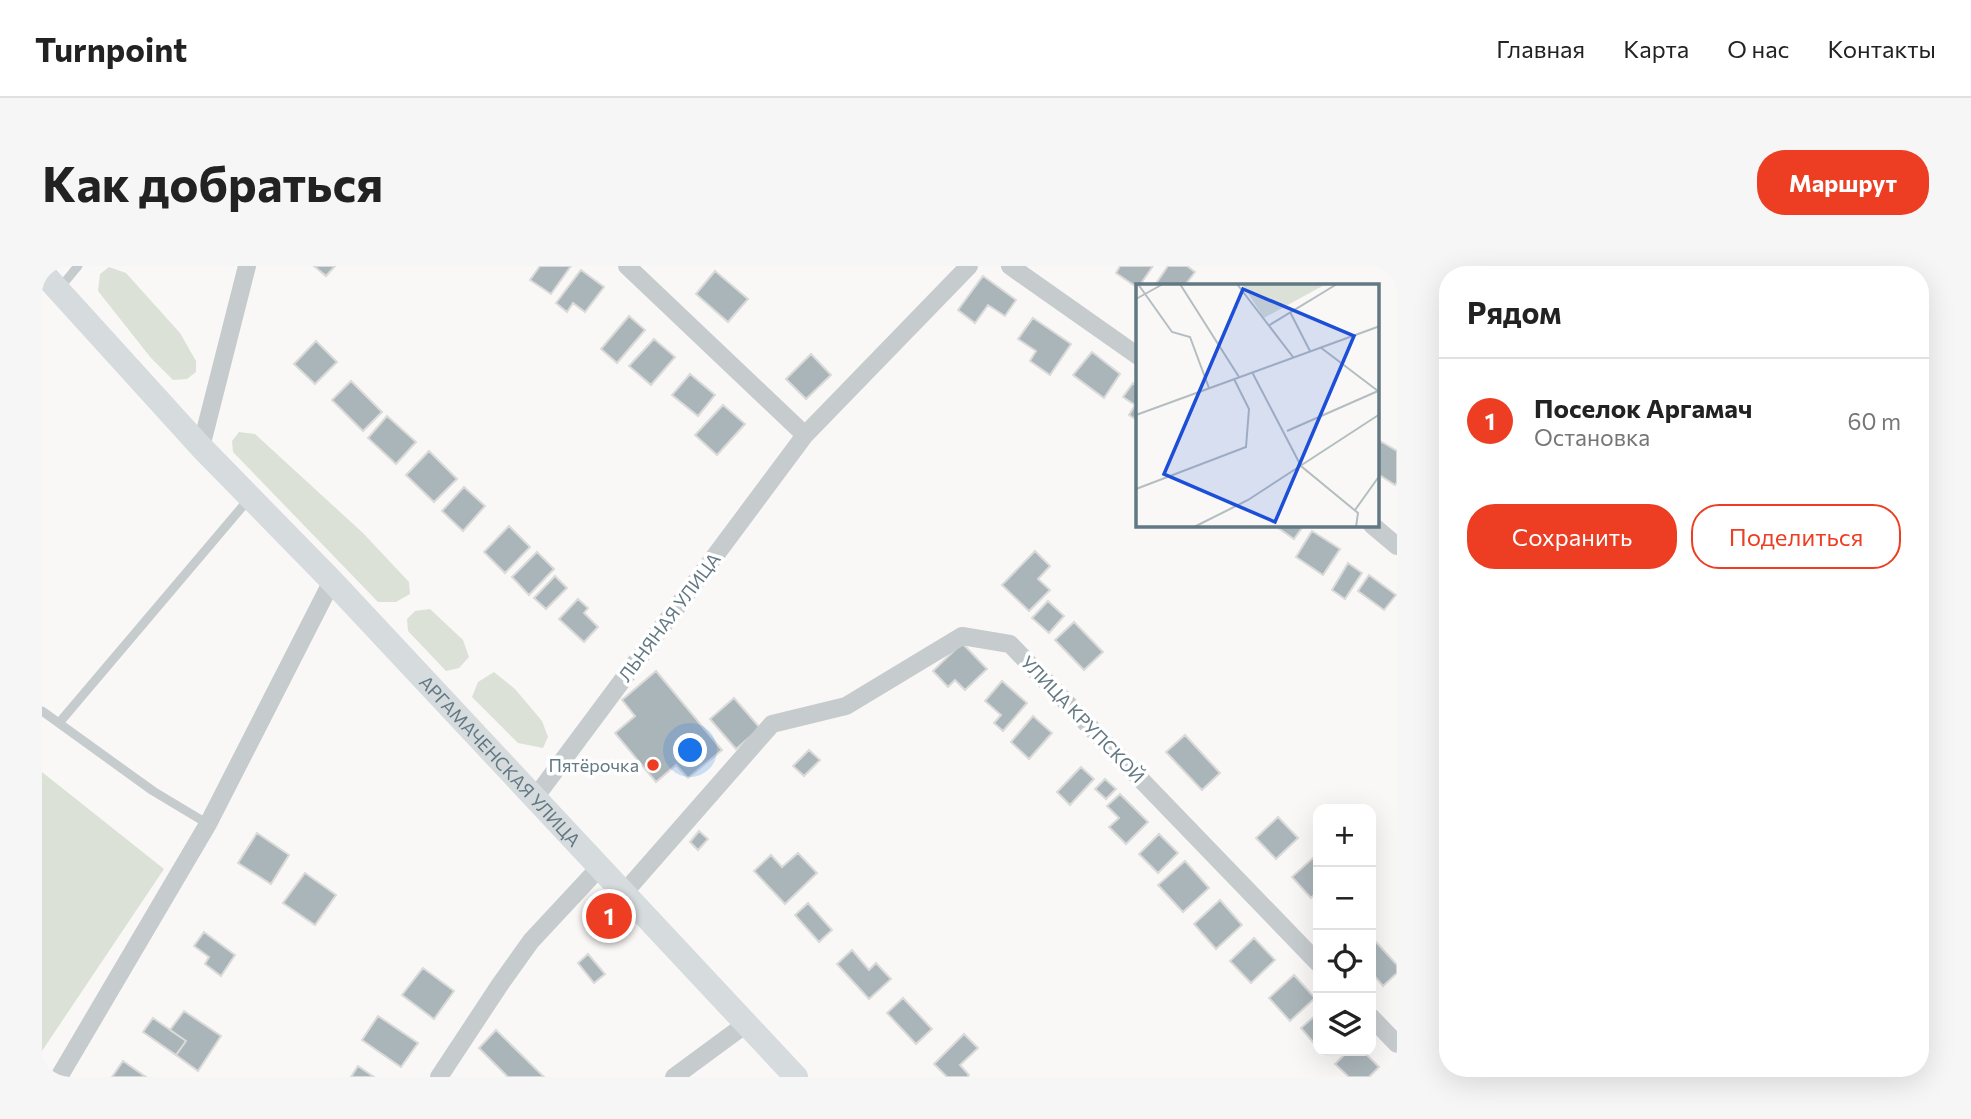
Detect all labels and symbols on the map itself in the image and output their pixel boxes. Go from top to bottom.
inset map [1136,284,1380,527]
street label: ЛЬНЯНАЯ УЛИЦА [613,548,725,686]
street label: УЛИЦА КРУПСКОЙ [1017,651,1149,787]
street label: АРГАМАЧЕНСКАЯ УЛИЦА [415,671,585,851]
your location [673,733,707,767]
place label: Пятёрочка [548,754,639,776]
marker: Пятёрочка [645,757,661,773]
pin: 1 [586,890,632,942]

